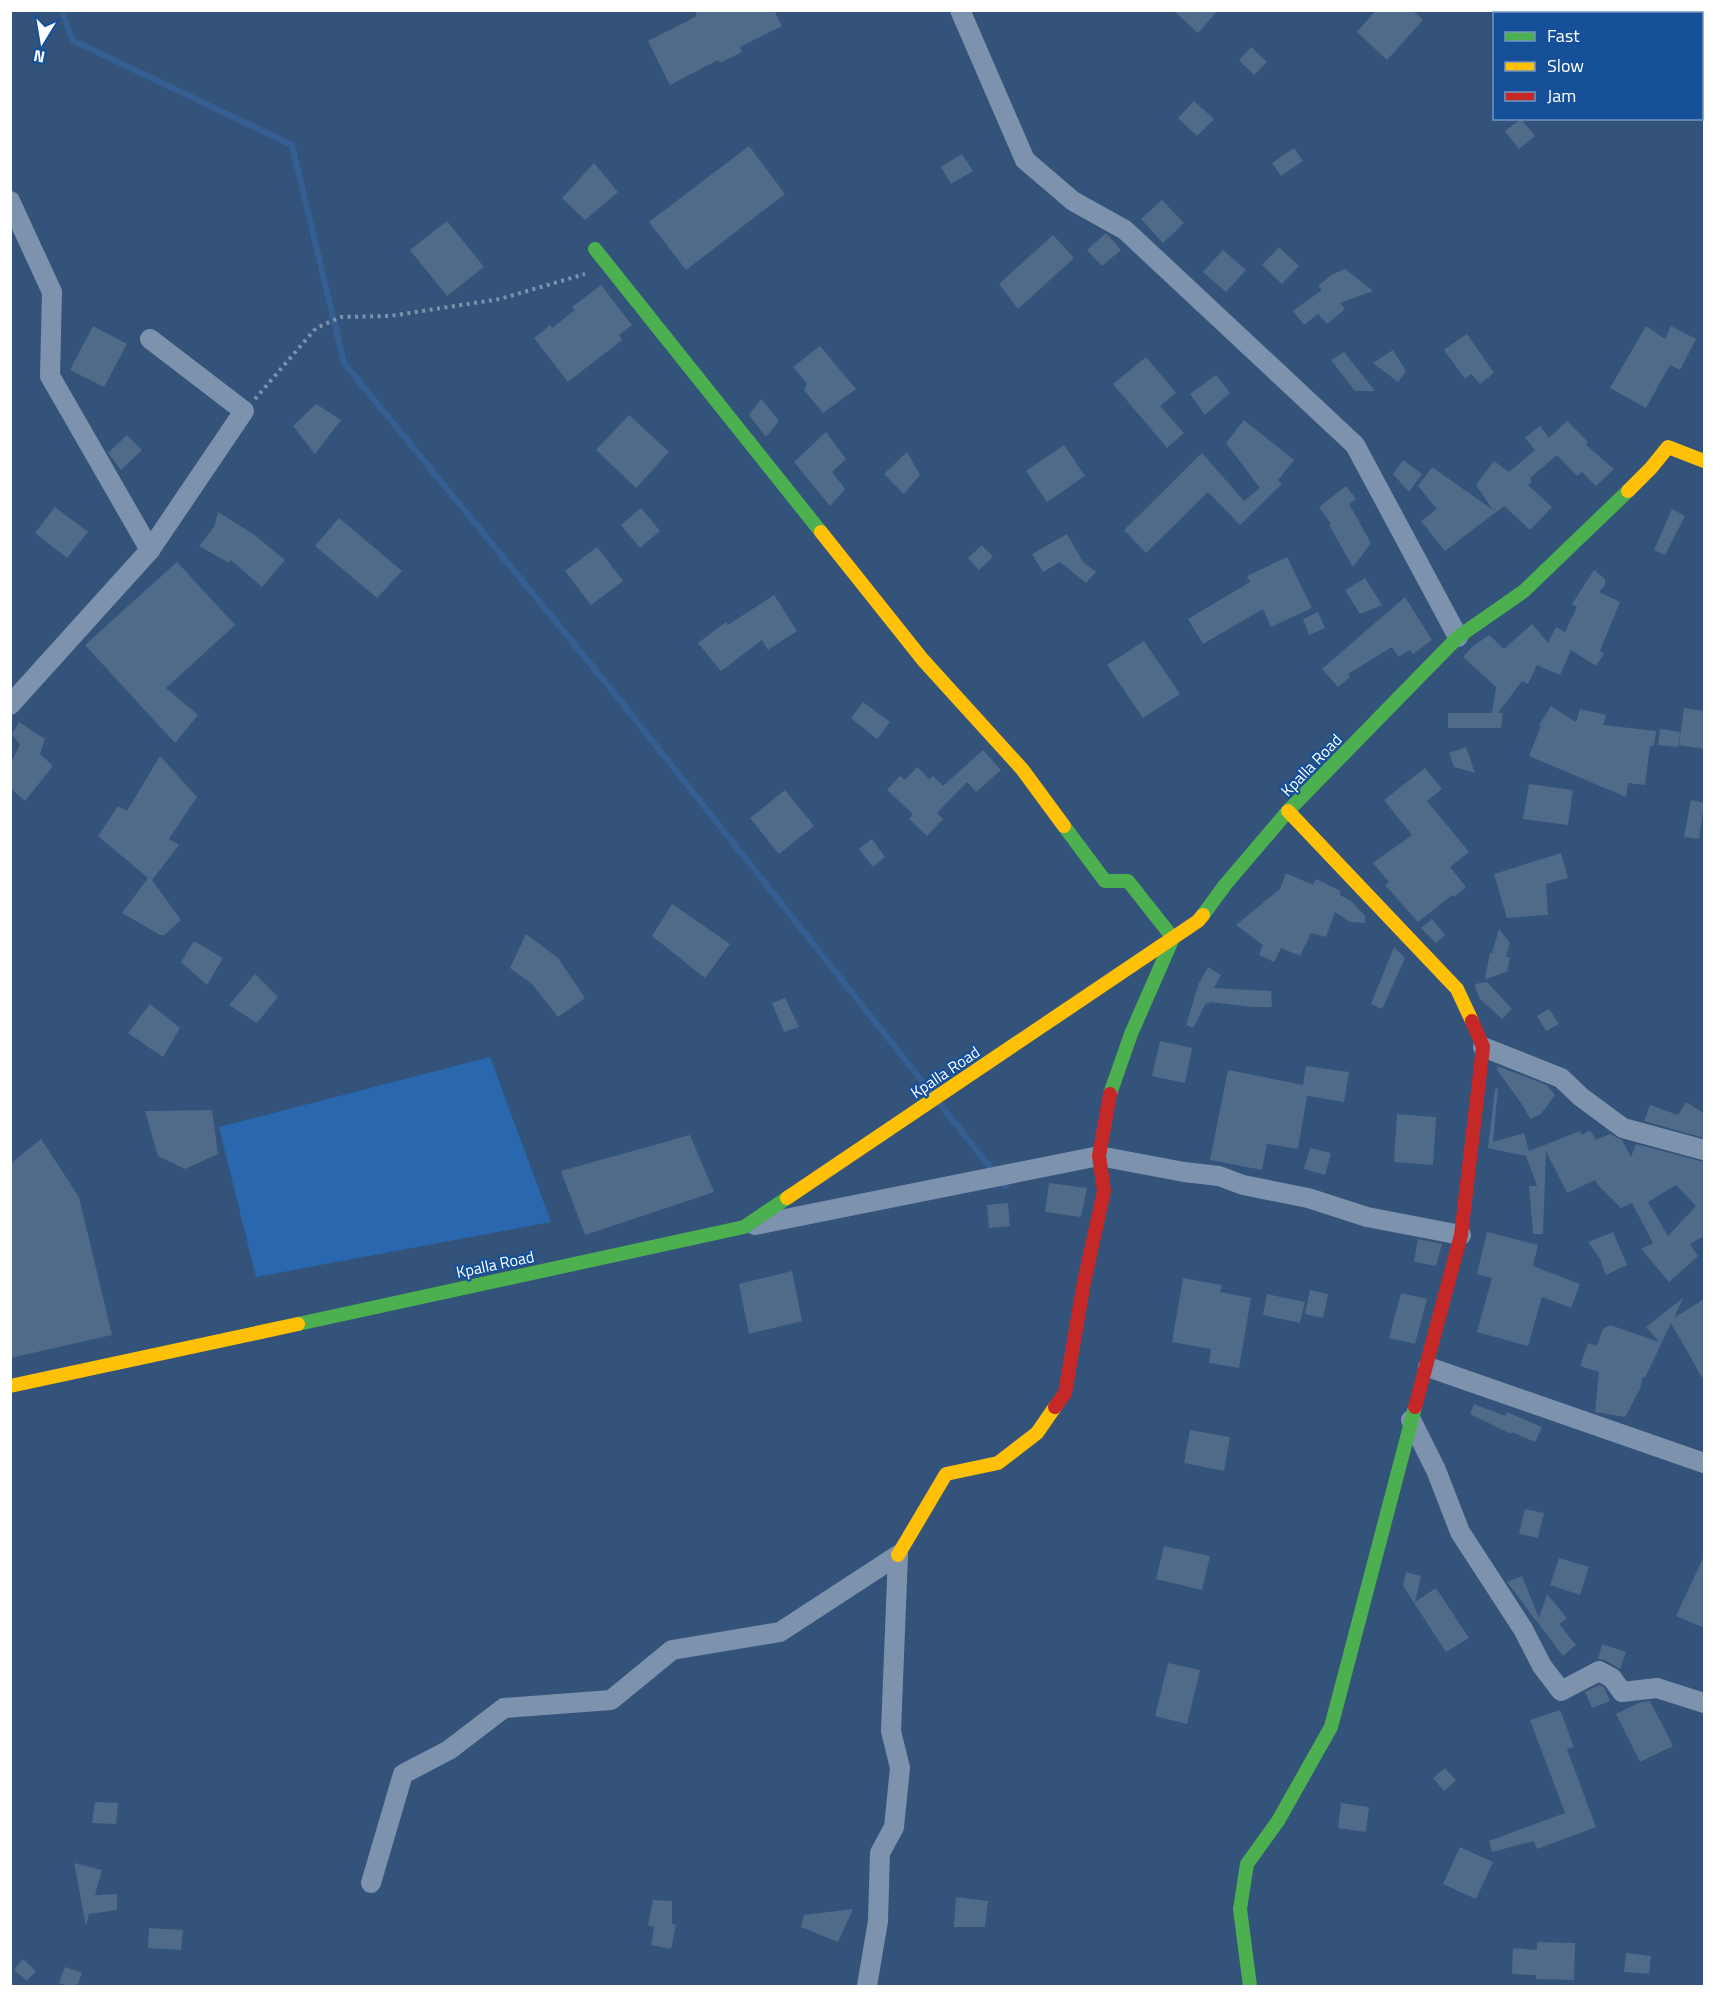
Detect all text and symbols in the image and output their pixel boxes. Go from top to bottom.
north arrow [12,12,72,72]
legend [1493,12,1703,120]
text: Fast [1547,22,1580,49]
text: N [31,44,47,70]
text: Slow [1547,52,1584,79]
text: Jam [1547,82,1576,109]
street label: Kpalla Road [1275,728,1347,802]
street label: Kpalla Road [906,1040,984,1104]
street label: Kpalla Road [454,1244,536,1284]

